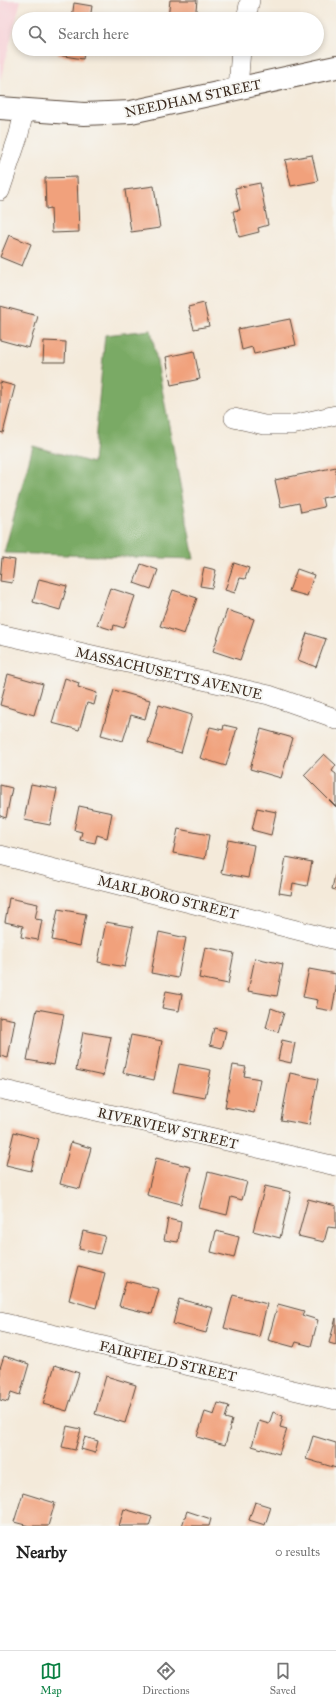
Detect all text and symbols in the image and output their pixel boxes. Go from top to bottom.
search box [12,12,324,56]
icon: search [26,23,48,45]
text: Search here [58,25,129,43]
street label: NEEDHAM STREET [123,76,263,121]
street label: MASSACHUSETTS AVENUE [74,644,264,703]
street label: MARLBORO STREET [96,872,240,923]
street label: RIVERVIEW STREET [96,1104,240,1153]
street label: FAIRFIELD STREET [98,1337,239,1386]
text: Nearby [16,1542,67,1563]
text: 0 results [275,1544,320,1560]
tab: Map [40,1660,62,1697]
tab: Directions [142,1660,190,1697]
tab: Saved [270,1660,296,1697]

